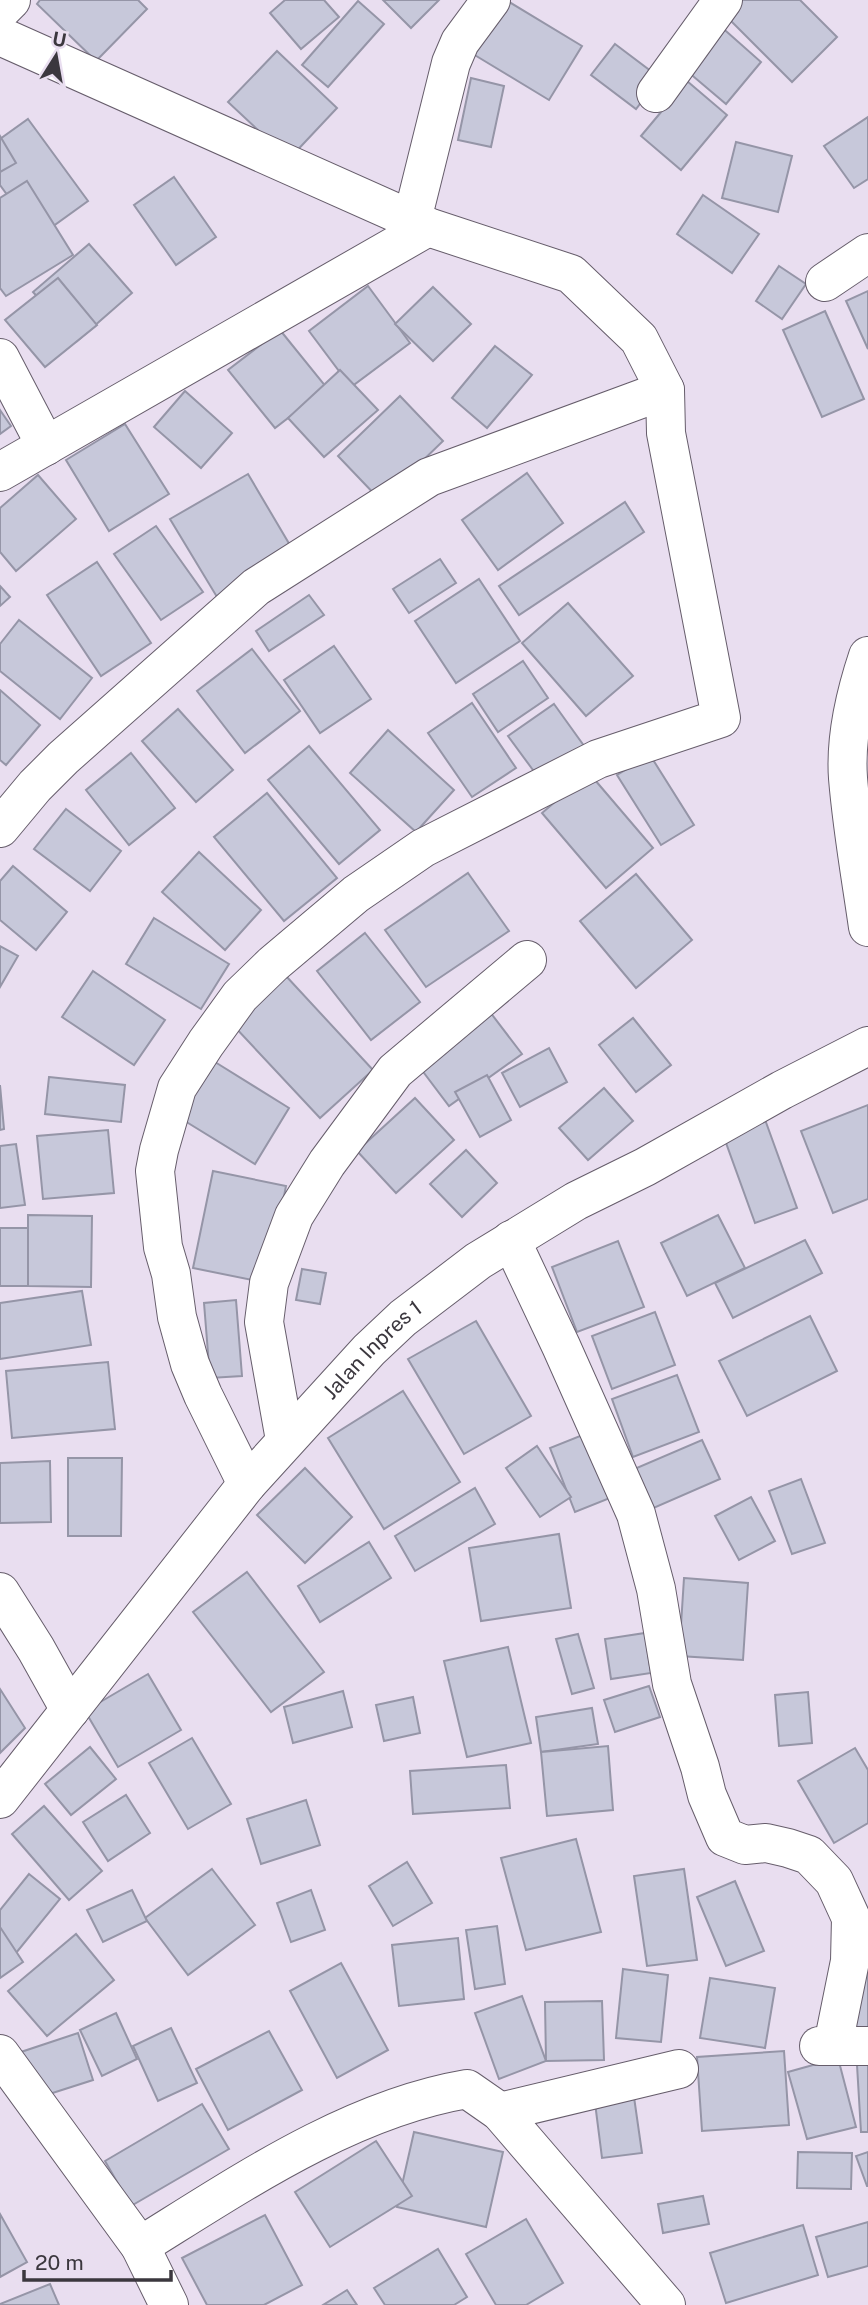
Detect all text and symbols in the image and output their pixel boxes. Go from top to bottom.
north arrow [21,21,91,91]
text: U [50,27,68,51]
street label: Jalan Inpres 1 [317,1295,427,1404]
scale bar [24,2238,172,2282]
text: 20 m [35,2250,84,2275]

